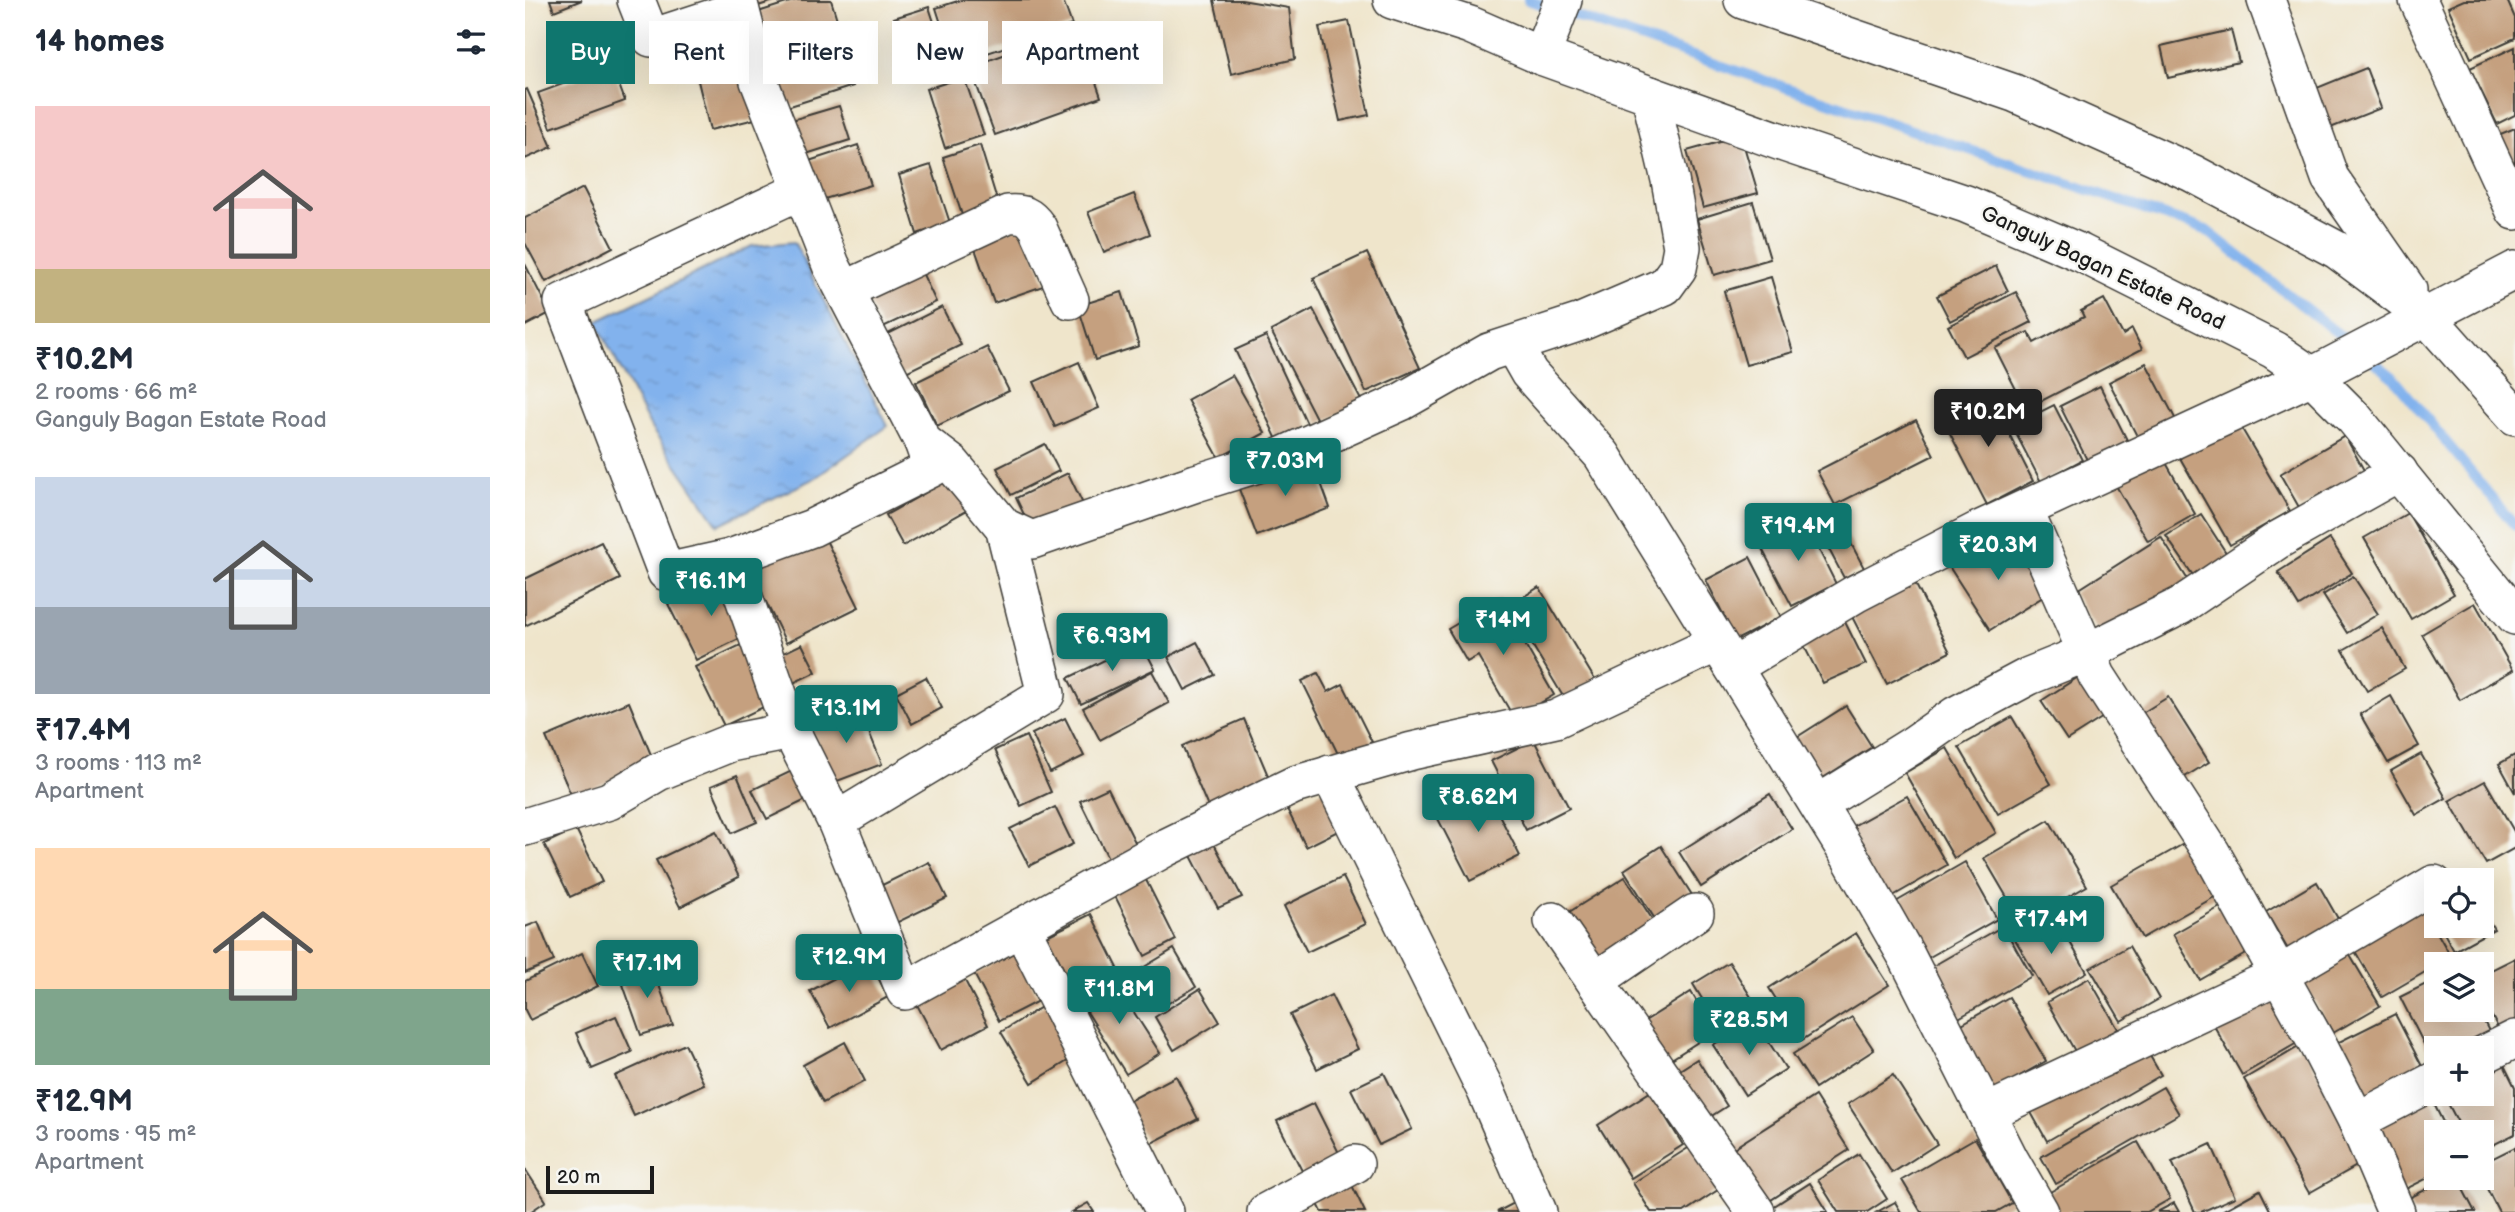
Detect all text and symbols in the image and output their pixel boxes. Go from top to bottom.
chip: Buy [546,21,635,84]
chip: Rent [649,21,749,84]
chip: Filters [763,21,878,84]
chip: New [892,21,988,84]
chip: Apartment [1002,21,1163,84]
icon: filters [452,23,490,61]
text: 14 homes [35,24,164,60]
icon: home [200,151,326,277]
street label: Ganguly Bagan Estate Road [1977,200,2229,336]
text: ₹10.2M [35,342,134,378]
text: 2 rooms · 66 m² [35,378,197,406]
pin: ₹10.2M [1931,390,2045,449]
text: ₹10.2M [1950,398,2026,426]
text: Ganguly Bagan Estate Road [35,406,327,434]
pin: ₹7.03M [1228,438,1342,498]
text: ₹7.03M [1246,447,1324,475]
pin: ₹19.4M [1741,504,1855,563]
text: ₹19.4M [1761,512,1835,540]
icon: home [200,522,326,648]
pin: ₹20.3M [1941,522,2055,582]
text: ₹20.3M [1958,531,2038,559]
pin: ₹16.1M [654,558,768,618]
text: ₹16.1M [675,567,747,595]
pin: ₹14M [1462,598,1544,657]
text: ₹14M [1475,606,1531,634]
pin: ₹6.93M [1055,614,1169,673]
text: ₹6.93M [1073,622,1151,650]
pin: ₹13.1M [789,686,903,745]
text: ₹13.1M [811,694,881,722]
text: ₹17.4M [35,713,131,749]
text: 3 rooms · 113 m² [35,749,202,777]
pin: ₹8.62M [1421,774,1535,834]
text: Apartment [35,777,144,805]
text: ₹8.62M [1438,783,1518,811]
map controls [2424,868,2494,1190]
button: locate [2424,868,2494,938]
icon: home [200,893,326,1019]
pin: ₹17.4M [1994,897,2108,956]
text: ₹17.4M [2014,905,2088,933]
pin: ₹12.9M [792,934,906,994]
pin: ₹17.1M [590,940,704,1000]
text: ₹12.9M [812,943,886,971]
text: ₹17.1M [612,949,682,977]
button: layers [2424,952,2494,1022]
pin: ₹11.8M [1062,967,1176,1026]
text: ₹11.8M [1083,975,1155,1003]
pin: ₹28.5M [1692,998,1806,1057]
text: ₹28.5M [1710,1006,1788,1034]
button: + [2424,1036,2494,1106]
text: ₹12.9M [35,1084,133,1120]
text: 3 rooms · 95 m² [35,1120,196,1148]
button: − [2424,1120,2494,1190]
text: Apartment [35,1148,144,1176]
scale bar [546,1163,655,1195]
text: 20 m [557,1166,600,1189]

